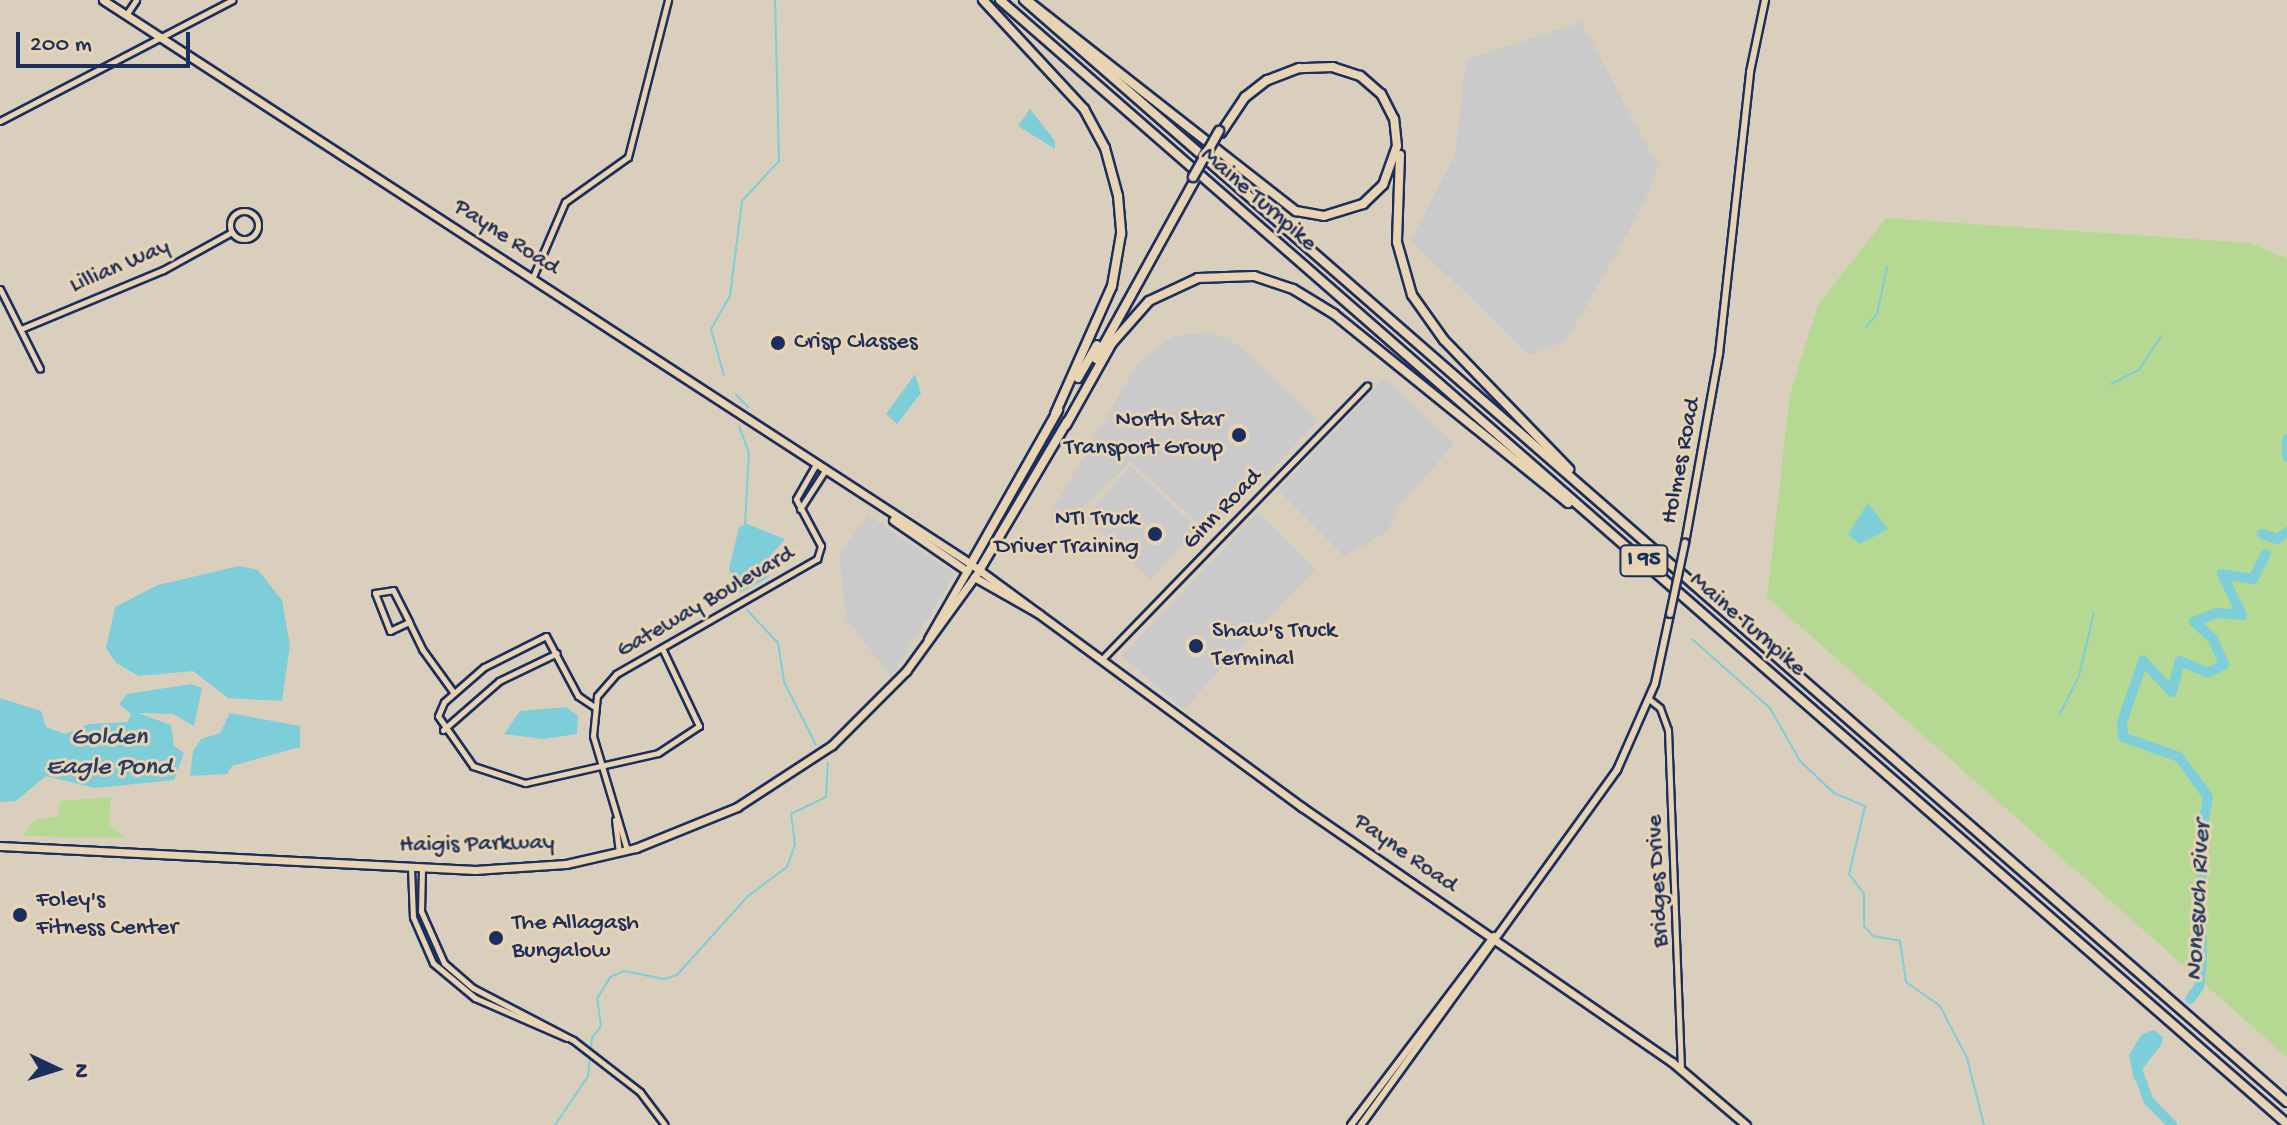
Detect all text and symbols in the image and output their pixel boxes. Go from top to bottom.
scale bar [20,16,194,66]
text: 200 m [30,31,92,60]
street label: Maine Turnpike [1194,142,1322,258]
street label: Payne Road [448,193,564,283]
street label: Lillian Way [66,233,174,301]
place label: Crisp Classes [794,329,918,357]
marker: Crisp Classes [769,334,787,352]
street label: Holmes Road [1656,396,1708,526]
place label: North Star Transport Group [1064,407,1223,463]
marker: North Star Transport Group [1230,426,1248,444]
street label: Ginn Road [1177,464,1269,556]
place label: NTI Truck Driver Training [995,506,1139,562]
marker: NTI Truck Driver Training [1146,525,1164,543]
street label: Gateway Boulevard [612,540,800,666]
road number: I 95 [1618,543,1670,579]
street label: Maine Turnpike [1683,567,1811,683]
place label: Shaw's Truck Terminal [1212,618,1336,674]
marker: Shaw's Truck Terminal [1187,637,1205,655]
water label: Golden Eagle Pond [46,723,172,784]
street label: Payne Road [1347,808,1463,900]
street label: Bridges Drive [1641,814,1677,948]
water label: Nonesuch River [2180,820,2220,982]
street label: Haigis Parkway [399,829,555,861]
place label: Foley's Fitness Center [36,887,178,943]
marker: Foley's Fitness Center [11,906,29,924]
place label: The Allagash Bungalow [512,910,639,966]
marker: The Allagash Bungalow [487,929,505,947]
north arrow [16,1029,96,1109]
text: N [66,1063,93,1079]

